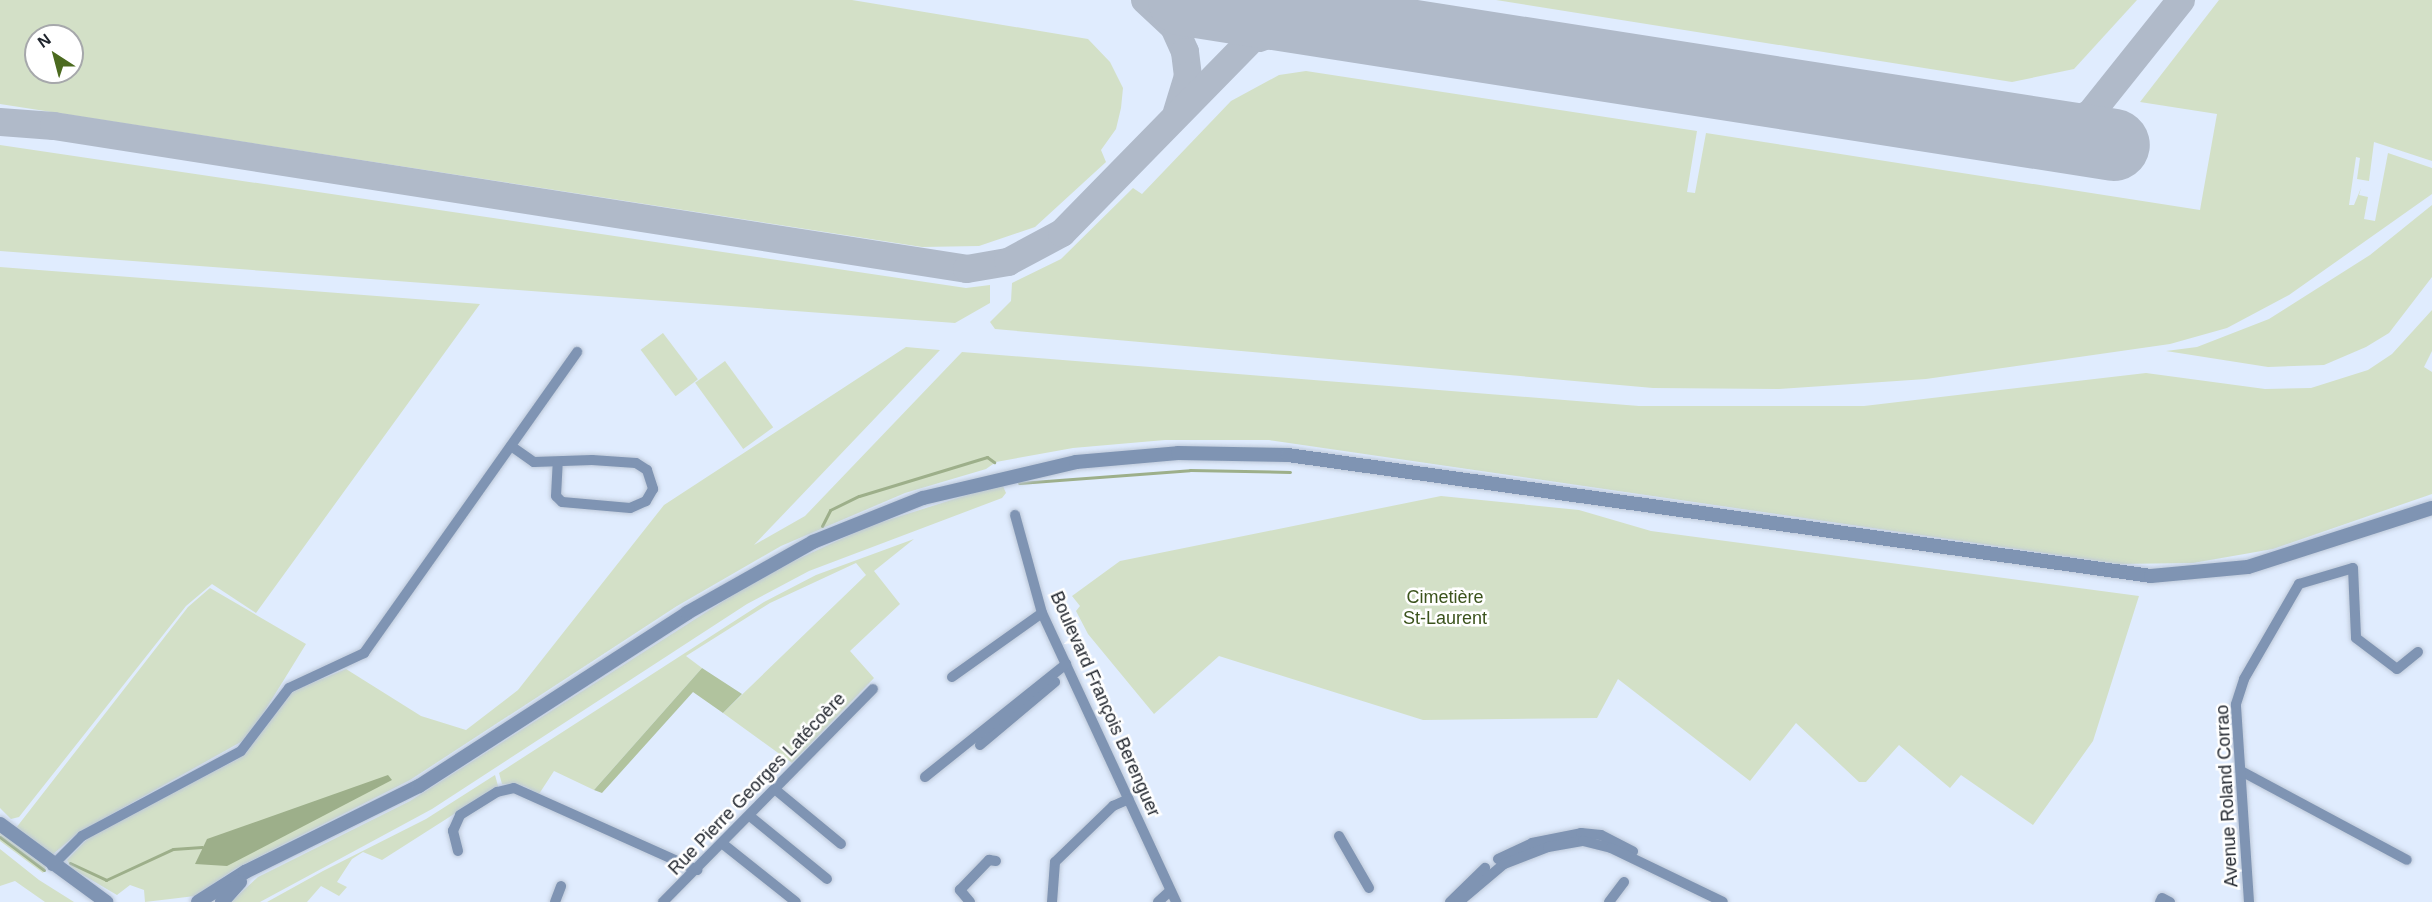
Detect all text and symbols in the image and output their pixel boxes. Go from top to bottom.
north arrow [24,24,84,84]
text: N [35,30,54,51]
park label: Cimetière St-Laurent [1403,587,1487,630]
street label: Boulevard François Berenguer [1045,588,1165,820]
street label: Rue Pierre Georges Latécoère [664,688,850,880]
street label: Avenue Roland Corrao [2211,704,2243,888]

